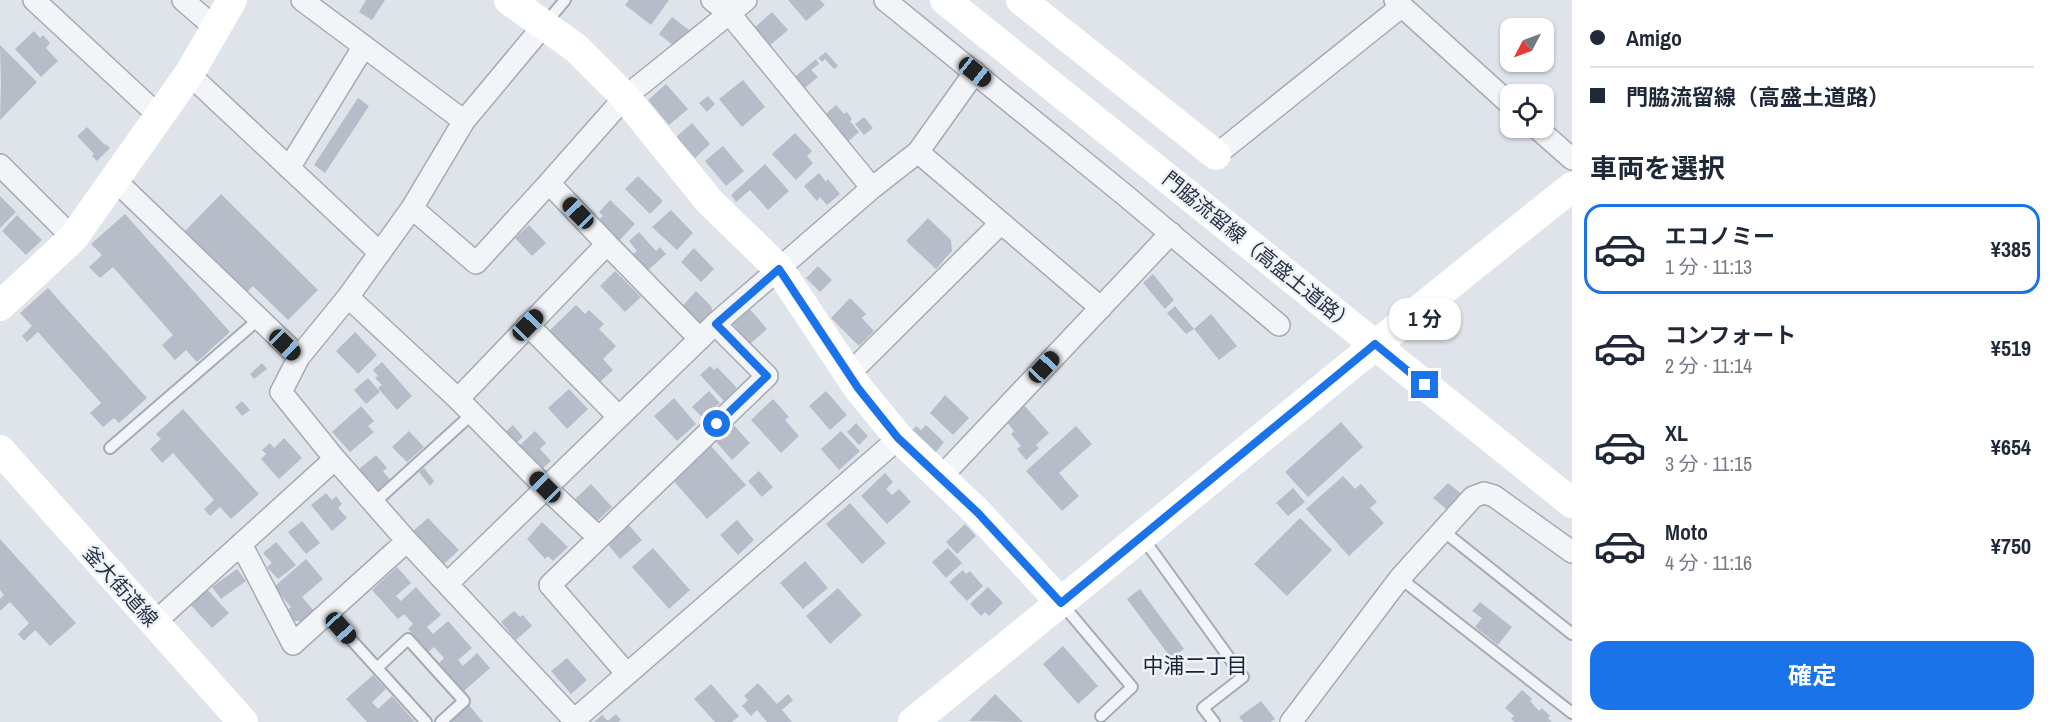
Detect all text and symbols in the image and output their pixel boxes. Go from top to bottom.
north arrow [1500,18,1554,72]
map controls [1500,18,1554,138]
text: Amigo [1626,23,1682,53]
car [955,54,995,90]
text: 門脇流留線（高盛土道路） [1626,82,1890,112]
button: locate [1500,84,1554,138]
text: 車両を選択 [1590,150,1725,186]
street label: 門脇流留線（高盛土道路） [1157,165,1361,337]
car [559,194,597,232]
text: エコノミー [1665,221,1775,251]
icon: car [1593,222,1647,276]
text: ¥385 [1991,234,2031,264]
text: 1 分 · 11:13 [1665,253,1752,280]
callout: 1 分 [1389,298,1461,340]
text: 1 分 [1408,305,1442,332]
car [509,306,547,344]
text: コンフォート [1665,320,1796,350]
icon: car [1593,321,1647,375]
car [266,326,304,364]
text: ¥519 [1991,333,2031,363]
car [1025,348,1063,386]
text: 2 分 · 11:14 [1665,352,1752,379]
route end [1411,371,1438,398]
route start [703,410,730,437]
text: XL [1665,418,1688,448]
icon: car [1593,420,1647,474]
text: ¥654 [1991,432,2031,462]
text: 3 分 · 11:15 [1665,450,1752,477]
car [526,468,564,506]
text: Moto [1665,517,1708,547]
icon: car [1593,519,1647,573]
text: ¥750 [1991,531,2031,561]
street label: 釜大街道線 [78,540,164,632]
text: 4 分 · 11:16 [1665,549,1752,576]
car [322,609,360,647]
button: 確定 [1590,641,2034,710]
district label: 中浦二丁目 [1143,651,1248,680]

